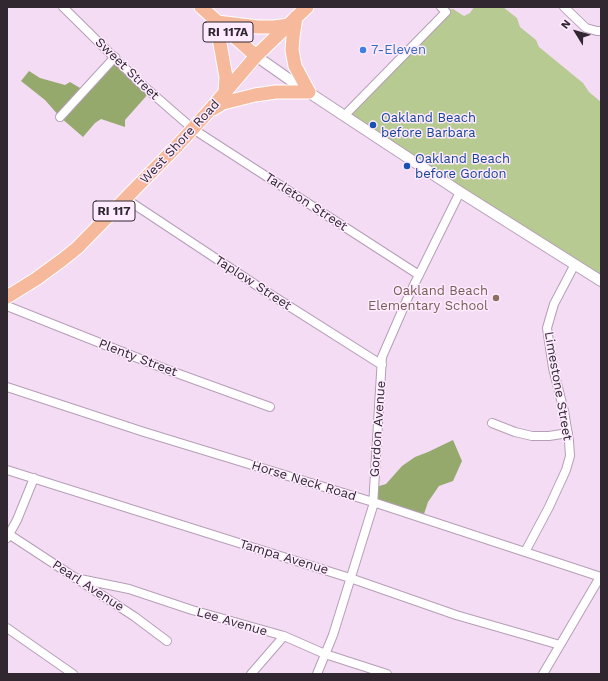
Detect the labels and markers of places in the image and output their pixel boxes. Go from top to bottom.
place label: 7-Eleven [371,42,426,58]
marker: 7-Eleven [358,45,368,55]
place label: Oakland Beach before Barbara [381,110,476,141]
marker: Oakland Beach before Barbara [368,120,378,130]
place label: Oakland Beach before Gordon [415,151,510,182]
marker: Oakland Beach before Gordon [402,161,412,171]
place label: Oakland Beach Elementary School [368,283,488,314]
marker: Oakland Beach Elementary School [491,293,501,303]

